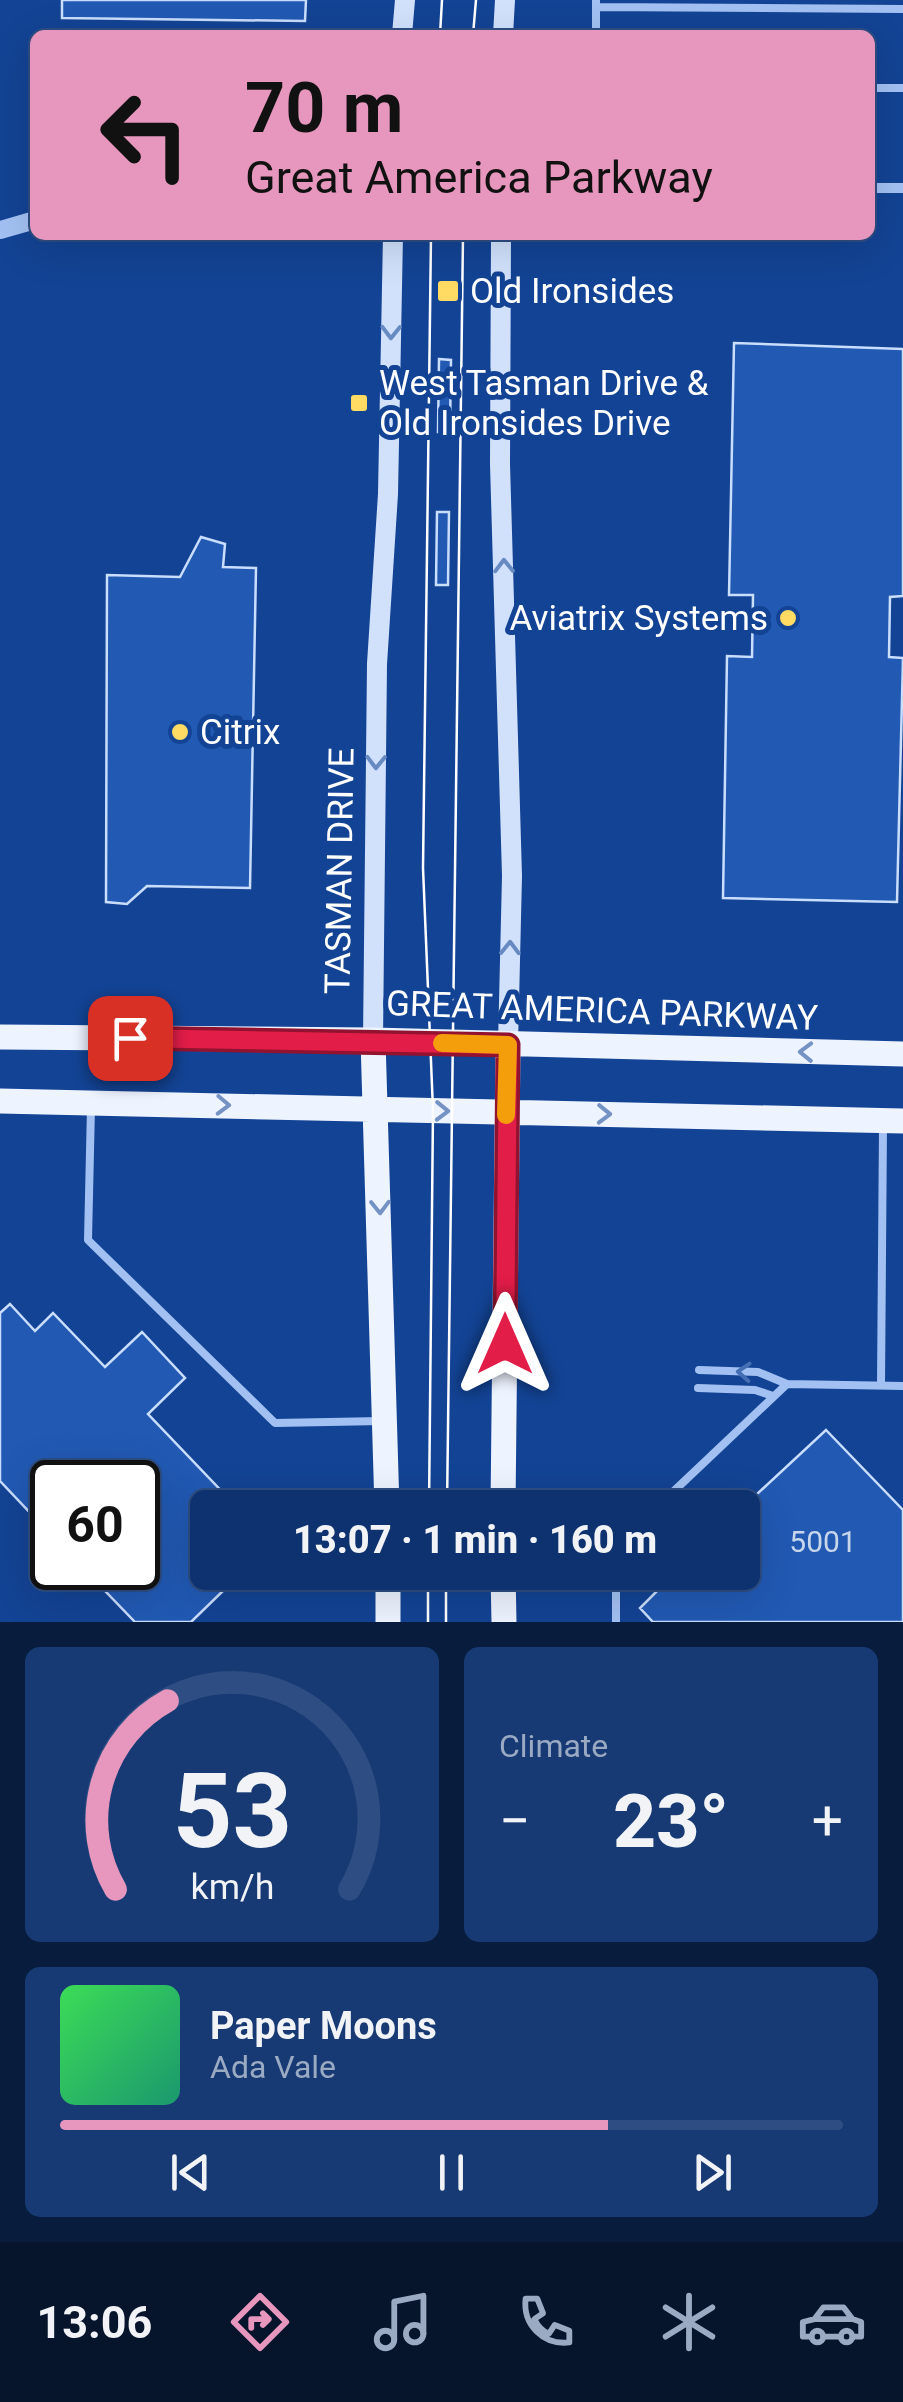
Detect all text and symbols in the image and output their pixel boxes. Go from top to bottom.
text: 70 m [245,67,403,149]
icon: left [80,70,210,200]
text: Great America Parkway [245,151,713,204]
place label: Old Ironsides [470,271,674,312]
marker: Old Ironsides [435,278,461,304]
one-way arrow [380,326,402,341]
place label: West Tasman Drive & Old Ironsides Drive [379,363,709,444]
marker: West Tasman Drive & Old Ironsides Drive [348,392,370,414]
one-way arrow [493,558,515,574]
place label: Aviatrix Systems [509,598,768,639]
marker: Aviatrix Systems [777,607,799,629]
place label: Citrix [200,712,280,753]
marker: Citrix [169,721,191,743]
street label: TASMAN DRIVE [317,747,363,995]
one-way arrow [365,754,387,770]
one-way arrow [500,939,521,955]
street label: GREAT AMERICA PARKWAY [385,983,819,1039]
pin [88,996,173,1081]
icon: arrive [103,1011,158,1066]
one-way arrow [797,1041,812,1063]
one-way arrow [216,1095,232,1116]
one-way arrow [434,1100,450,1121]
one-way arrow [596,1104,612,1125]
one-way arrow [370,1200,391,1216]
position arrow [453,1292,557,1396]
one-way arrow [736,1362,752,1384]
speed limit sign: 60 [30,1460,160,1590]
text: 13:07 · 1 min · 160 m [293,1518,657,1562]
house number: 5001 [789,1524,857,1559]
text: Climate [499,1727,608,1765]
text: 53 [172,1751,292,1872]
text: 23° [613,1777,729,1865]
text: − [499,1789,530,1853]
text: + [812,1789,843,1853]
text: km/h [190,1866,274,1908]
text: Paper Moons [210,2004,437,2048]
text: Ada Vale [210,2048,336,2086]
icon: previous [163,2145,218,2200]
icon: pause [424,2145,479,2200]
icon: next [685,2145,740,2200]
icon: directions [225,2287,295,2357]
icon: music [368,2287,438,2357]
icon: phone [511,2287,581,2357]
icon: climate [654,2287,724,2357]
icon: car [797,2287,867,2357]
text: 13:06 [36,2296,152,2349]

